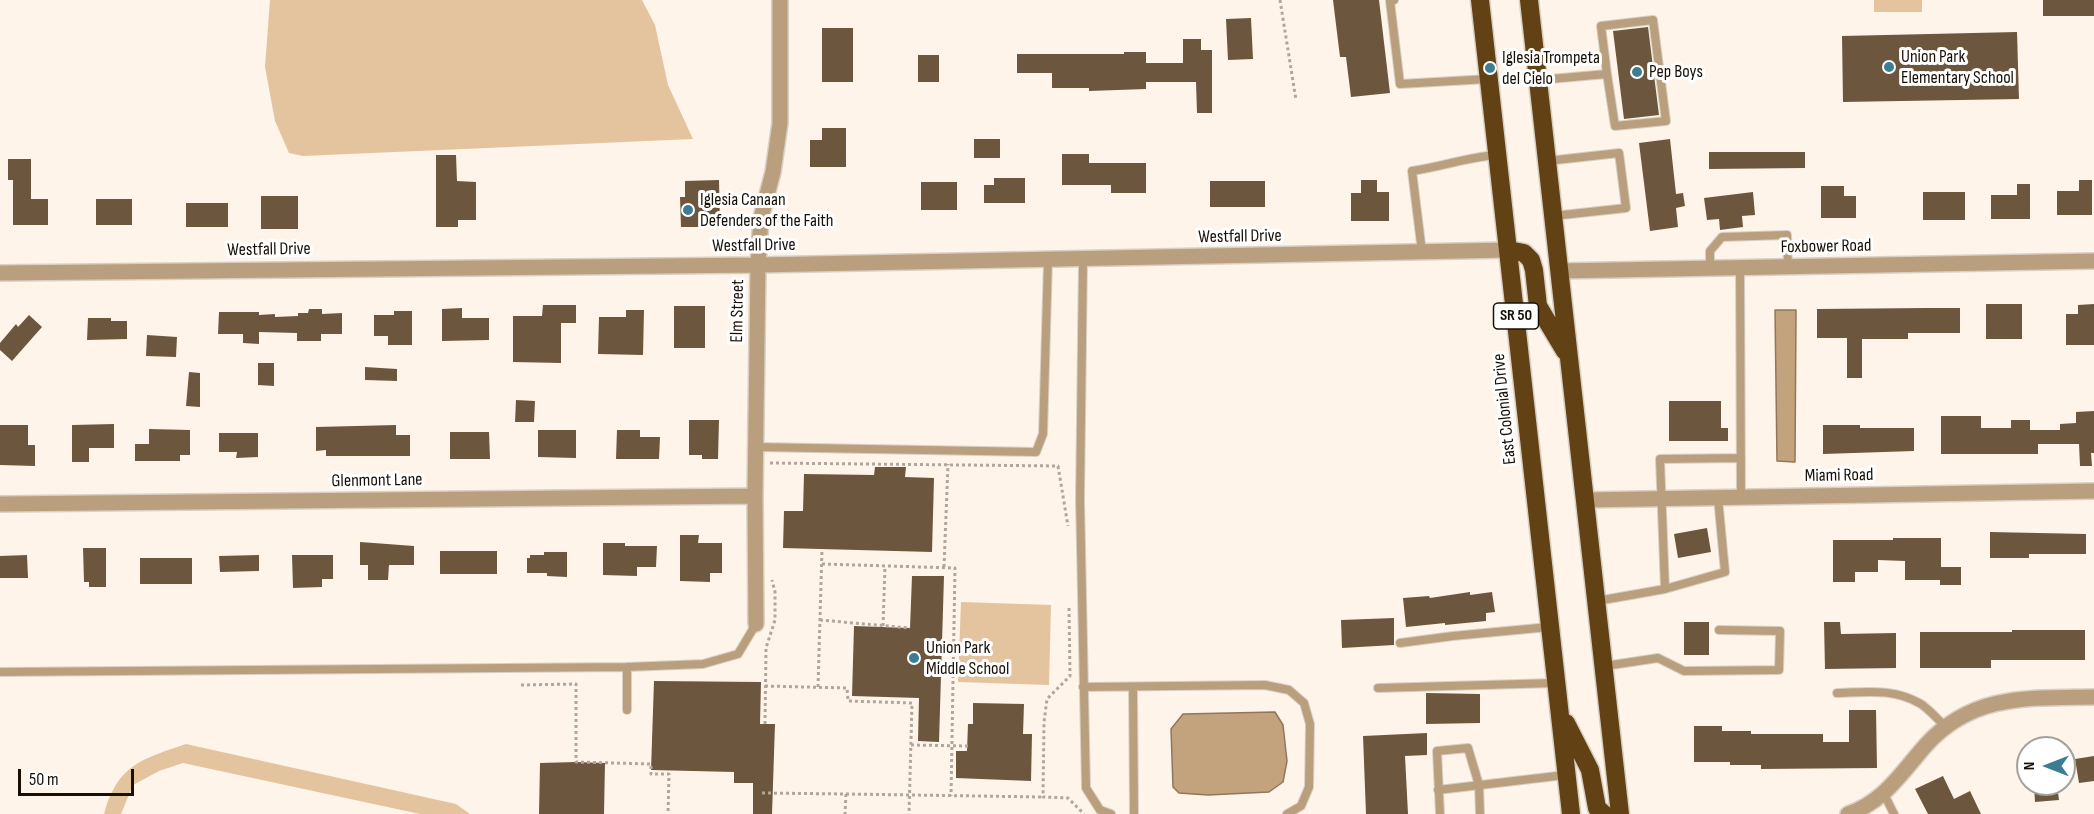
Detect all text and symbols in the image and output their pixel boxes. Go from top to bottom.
place label: Union Park Elementary School [1901,46,2014,88]
place label: Iglesia Trompeta del Cielo [1502,47,1600,90]
marker: Union Park Elementary School [1882,60,1896,74]
marker: Iglesia Trompeta del Cielo [1483,61,1497,75]
place label: Pep Boys [1649,61,1703,83]
marker: Pep Boys [1630,65,1644,79]
place label: Iglesia Canaan Defenders of the Faith [700,189,834,232]
marker: Iglesia Canaan Defenders of the Faith [681,203,695,217]
street label: Westfall Drive [1198,225,1282,249]
street label: Westfall Drive [712,234,796,258]
street label: Foxbower Road [1780,235,1872,259]
street label: Westfall Drive [227,238,311,262]
street label: Elm Street [727,279,749,343]
road number: SR 50 [1494,303,1538,329]
street label: East Colonial Drive [1488,352,1522,466]
street label: Miami Road [1804,465,1874,487]
street label: Glenmont Lane [331,469,423,493]
place label: Union Park Middle School [926,637,1009,680]
marker: Union Park Middle School [907,651,921,665]
north arrow [2016,736,2076,796]
scale bar [21,757,136,795]
text: N [2020,762,2039,770]
text: 50 m [29,769,59,790]

